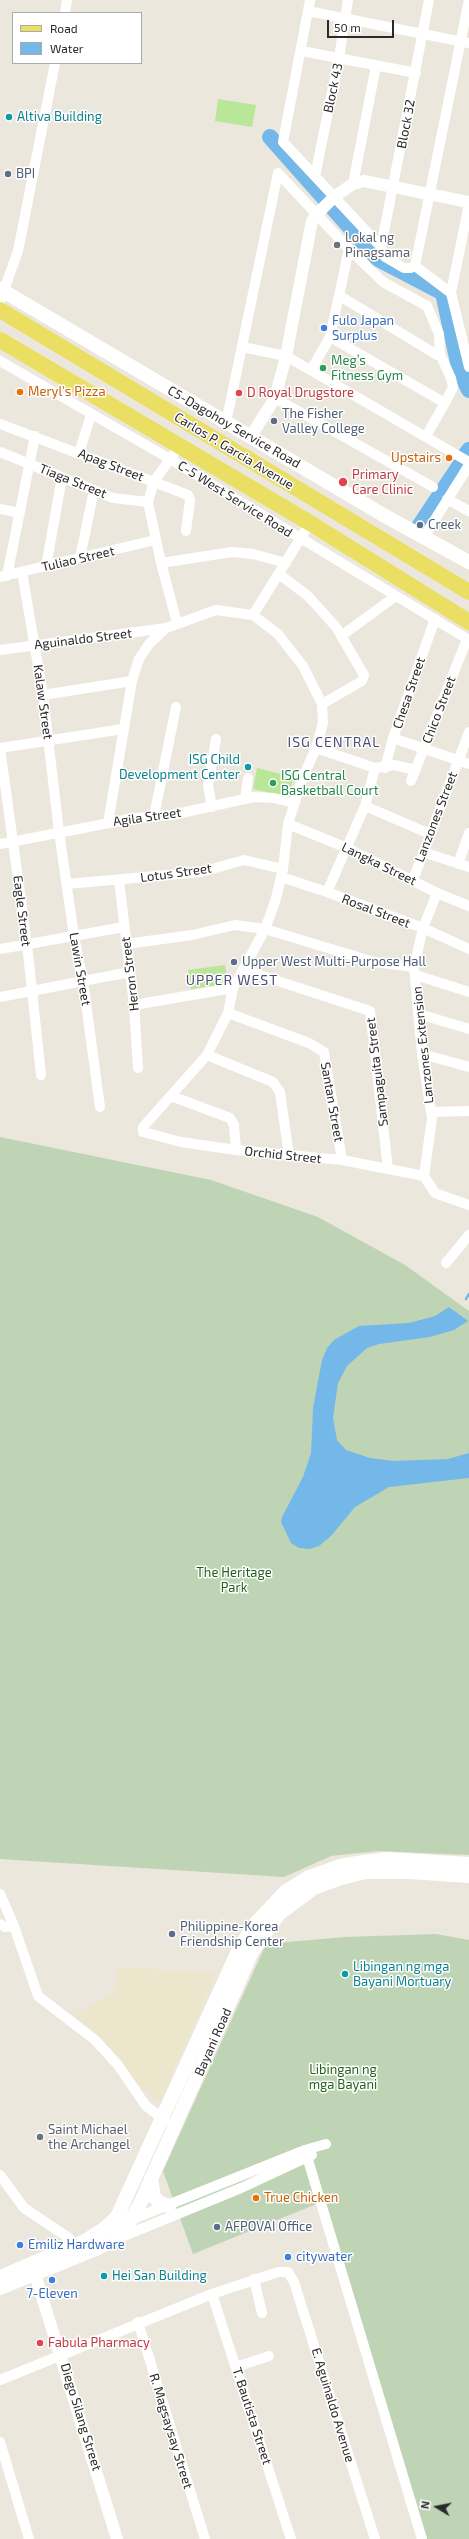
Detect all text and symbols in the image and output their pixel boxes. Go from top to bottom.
legend [12,12,142,64]
scale bar [329,12,396,38]
text: 50 m [334,20,361,34]
text: Road [50,21,78,35]
text: Water [50,41,84,55]
street label: Block 43 [320,62,346,114]
street label: Block 32 [394,98,418,150]
place label: Altiva Building [17,109,102,125]
marker: Altiva Building [4,112,14,122]
place label: BPI [16,166,35,182]
marker: BPI [3,169,13,179]
place label: Lokal ng Pinagsama [345,230,410,261]
marker: Lokal ng Pinagsama [332,240,342,250]
place label: Fulo Japan Surplus [332,313,394,344]
marker: Fulo Japan Surplus [319,323,329,333]
place label: Meg’s Fitness Gym [331,353,403,384]
marker: Meg’s Fitness Gym [318,363,328,373]
street label: C5-Dagohoy Service Road [165,383,303,471]
place label: Meryl's Pizza [28,384,106,400]
place label: D Royal Drugstore [247,385,354,401]
marker: Meryl's Pizza [15,387,25,397]
marker: D Royal Drugstore [234,388,244,398]
place label: The Fisher Valley College [282,406,365,437]
street label: Carlos P. Garcia Avenue [171,409,297,493]
marker: The Fisher Valley College [269,416,279,426]
street label: Apag Street [76,445,146,485]
place label: Upstairs [391,450,441,466]
marker: Upstairs [444,453,454,463]
street label: C-5 West Service Road [175,457,295,541]
street label: Tiaga Street [37,460,109,502]
place label: Primary Care Clinic [352,467,413,498]
marker: Primary Care Clinic [337,476,349,488]
place label: Creek [428,517,461,533]
marker: Creek [415,520,425,530]
street label: Tuliao Street [40,543,116,575]
street label: Aguinaldo Street [33,625,133,653]
street label: Chesa Street [389,655,429,731]
street label: Kalaw Street [30,664,56,740]
street label: Chico Street [419,674,459,746]
district label: ISG CENTRAL [288,734,380,750]
place label: ISG Child Development Center [119,752,240,783]
marker: ISG Child Development Center [243,762,253,772]
place label: ISG Central Basketball Court [281,768,379,799]
street label: Lanzones Street [412,770,460,864]
marker: ISG Central Basketball Court [268,778,278,788]
street label: Agila Street [112,805,182,829]
street label: Langka Street [339,839,419,889]
street label: Lotus Street [139,860,213,886]
street label: Eagle Street [10,875,34,947]
street label: Rosal Street [340,891,412,931]
street label: Lawin Street [66,931,94,1007]
street label: Heron Street [118,936,142,1012]
place label: Upper West Multi-Purpose Hall [242,954,426,970]
marker: Upper West Multi-Purpose Hall [229,957,239,967]
district label: UPPER WEST [186,972,278,988]
street label: Lanzones Extension [409,986,437,1104]
street label: Sampaguita Street [363,1017,391,1127]
street label: Santan Street [317,1061,347,1143]
street label: Orchid Street [244,1143,322,1167]
park label: The Heritage Park [196,1565,272,1596]
place label: Philippine-Korea Friendship Center [180,1919,284,1950]
marker: Philippine-Korea Friendship Center [167,1929,177,1939]
place label: Libingan ng mga Bayani Mortuary [353,1959,451,1990]
marker: Libingan ng mga Bayani Mortuary [340,1969,350,1979]
street label: Bayani Road [191,2006,235,2078]
park label: Libingan ng mga Bayani [309,2062,377,2093]
place label: Saint Michael the Archangel [48,2122,130,2153]
marker: Saint Michael the Archangel [35,2132,45,2142]
place label: True Chicken [264,2190,338,2206]
marker: True Chicken [251,2193,261,2203]
place label: AFPOVAI Office [225,2219,312,2235]
marker: AFPOVAI Office [212,2222,222,2232]
place label: Emiliz Hardware [28,2237,125,2253]
marker: Emiliz Hardware [15,2240,25,2250]
place label: citywater [296,2249,352,2265]
marker: citywater [283,2252,293,2262]
place label: Hei San Building [112,2268,207,2284]
marker: Hei San Building [99,2271,109,2281]
marker: 7-Eleven [47,2275,57,2285]
place label: 7-Eleven [26,2286,78,2302]
place label: Fabula Pharmacy [48,2335,150,2351]
marker: Fabula Pharmacy [35,2338,45,2348]
street label: E. Aguinaldo Avenue [308,2346,358,2464]
street label: Diego Silang Street [57,2361,105,2473]
street label: T. Bautista Street [229,2365,275,2467]
street label: R. Magsaysay Street [146,2371,196,2491]
north arrow [417,2487,457,2527]
text: N [418,2500,432,2510]

